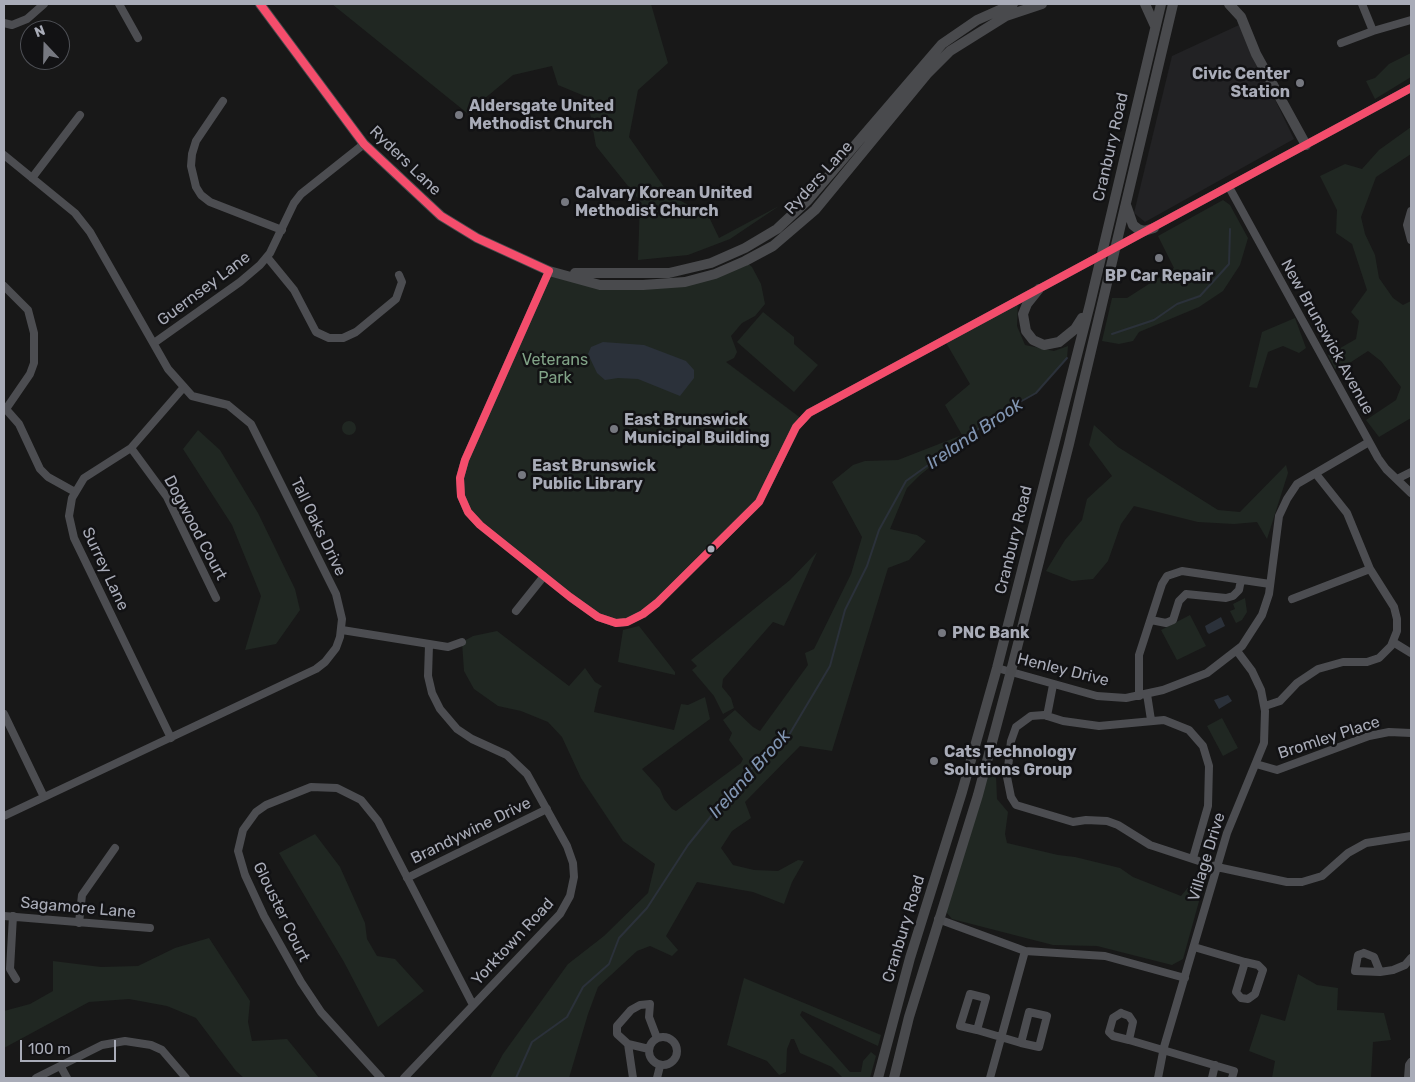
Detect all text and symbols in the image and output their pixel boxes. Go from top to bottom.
north arrow [20,20,70,70]
text: N [32,22,48,41]
place label: Civic Center Station [1192,64,1290,102]
marker: Civic Center Station [1294,77,1306,89]
street label: Cranbury Road [1089,91,1133,203]
place label: Aldersgate United Methodist Church [469,96,614,134]
marker: Aldersgate United Methodist Church [453,109,465,121]
street label: Ryders Lane [365,122,445,200]
street label: Ryders Lane [781,137,857,219]
place label: Calvary Korean United Methodist Church [575,183,752,221]
marker: Calvary Korean United Methodist Church [559,196,571,208]
street label: Guernsey Lane [154,248,254,330]
marker: BP Car Repair [1153,252,1165,264]
street label: New Brunswick Avenue [1276,256,1378,418]
place label: BP Car Repair [1105,266,1213,286]
park label: Veterans Park [522,350,588,388]
water label: Ireland Brook [923,394,1027,474]
place label: East Brunswick Municipal Building [624,410,770,448]
marker: East Brunswick Municipal Building [608,423,620,435]
place label: East Brunswick Public Library [532,456,656,494]
marker: East Brunswick Public Library [516,469,528,481]
street label: Dogwood Court [159,472,231,584]
street label: Tall Oaks Drive [286,475,350,579]
street label: Cranbury Road [991,484,1037,596]
street label: Surrey Lane [77,524,133,614]
unlabelled marker [706,544,716,554]
place label: PNC Bank [952,623,1029,643]
marker: PNC Bank [936,627,948,639]
street label: Henley Drive [1015,649,1111,691]
street label: Bromley Place [1276,712,1382,764]
water label: Ireland Brook [705,725,795,823]
place label: Cats Technology Solutions Group [944,742,1076,780]
marker: Cats Technology Solutions Group [928,755,940,767]
street label: Brandywine Drive [408,794,534,868]
street label: Village Drive [1184,810,1230,904]
street label: Glouster Court [249,859,313,965]
street label: Cranbury Road [879,873,929,985]
street label: Sagamore Lane [19,893,137,923]
street label: Yorktown Road [468,894,558,990]
scale bar [22,1030,119,1062]
text: 100 m [28,1040,70,1058]

